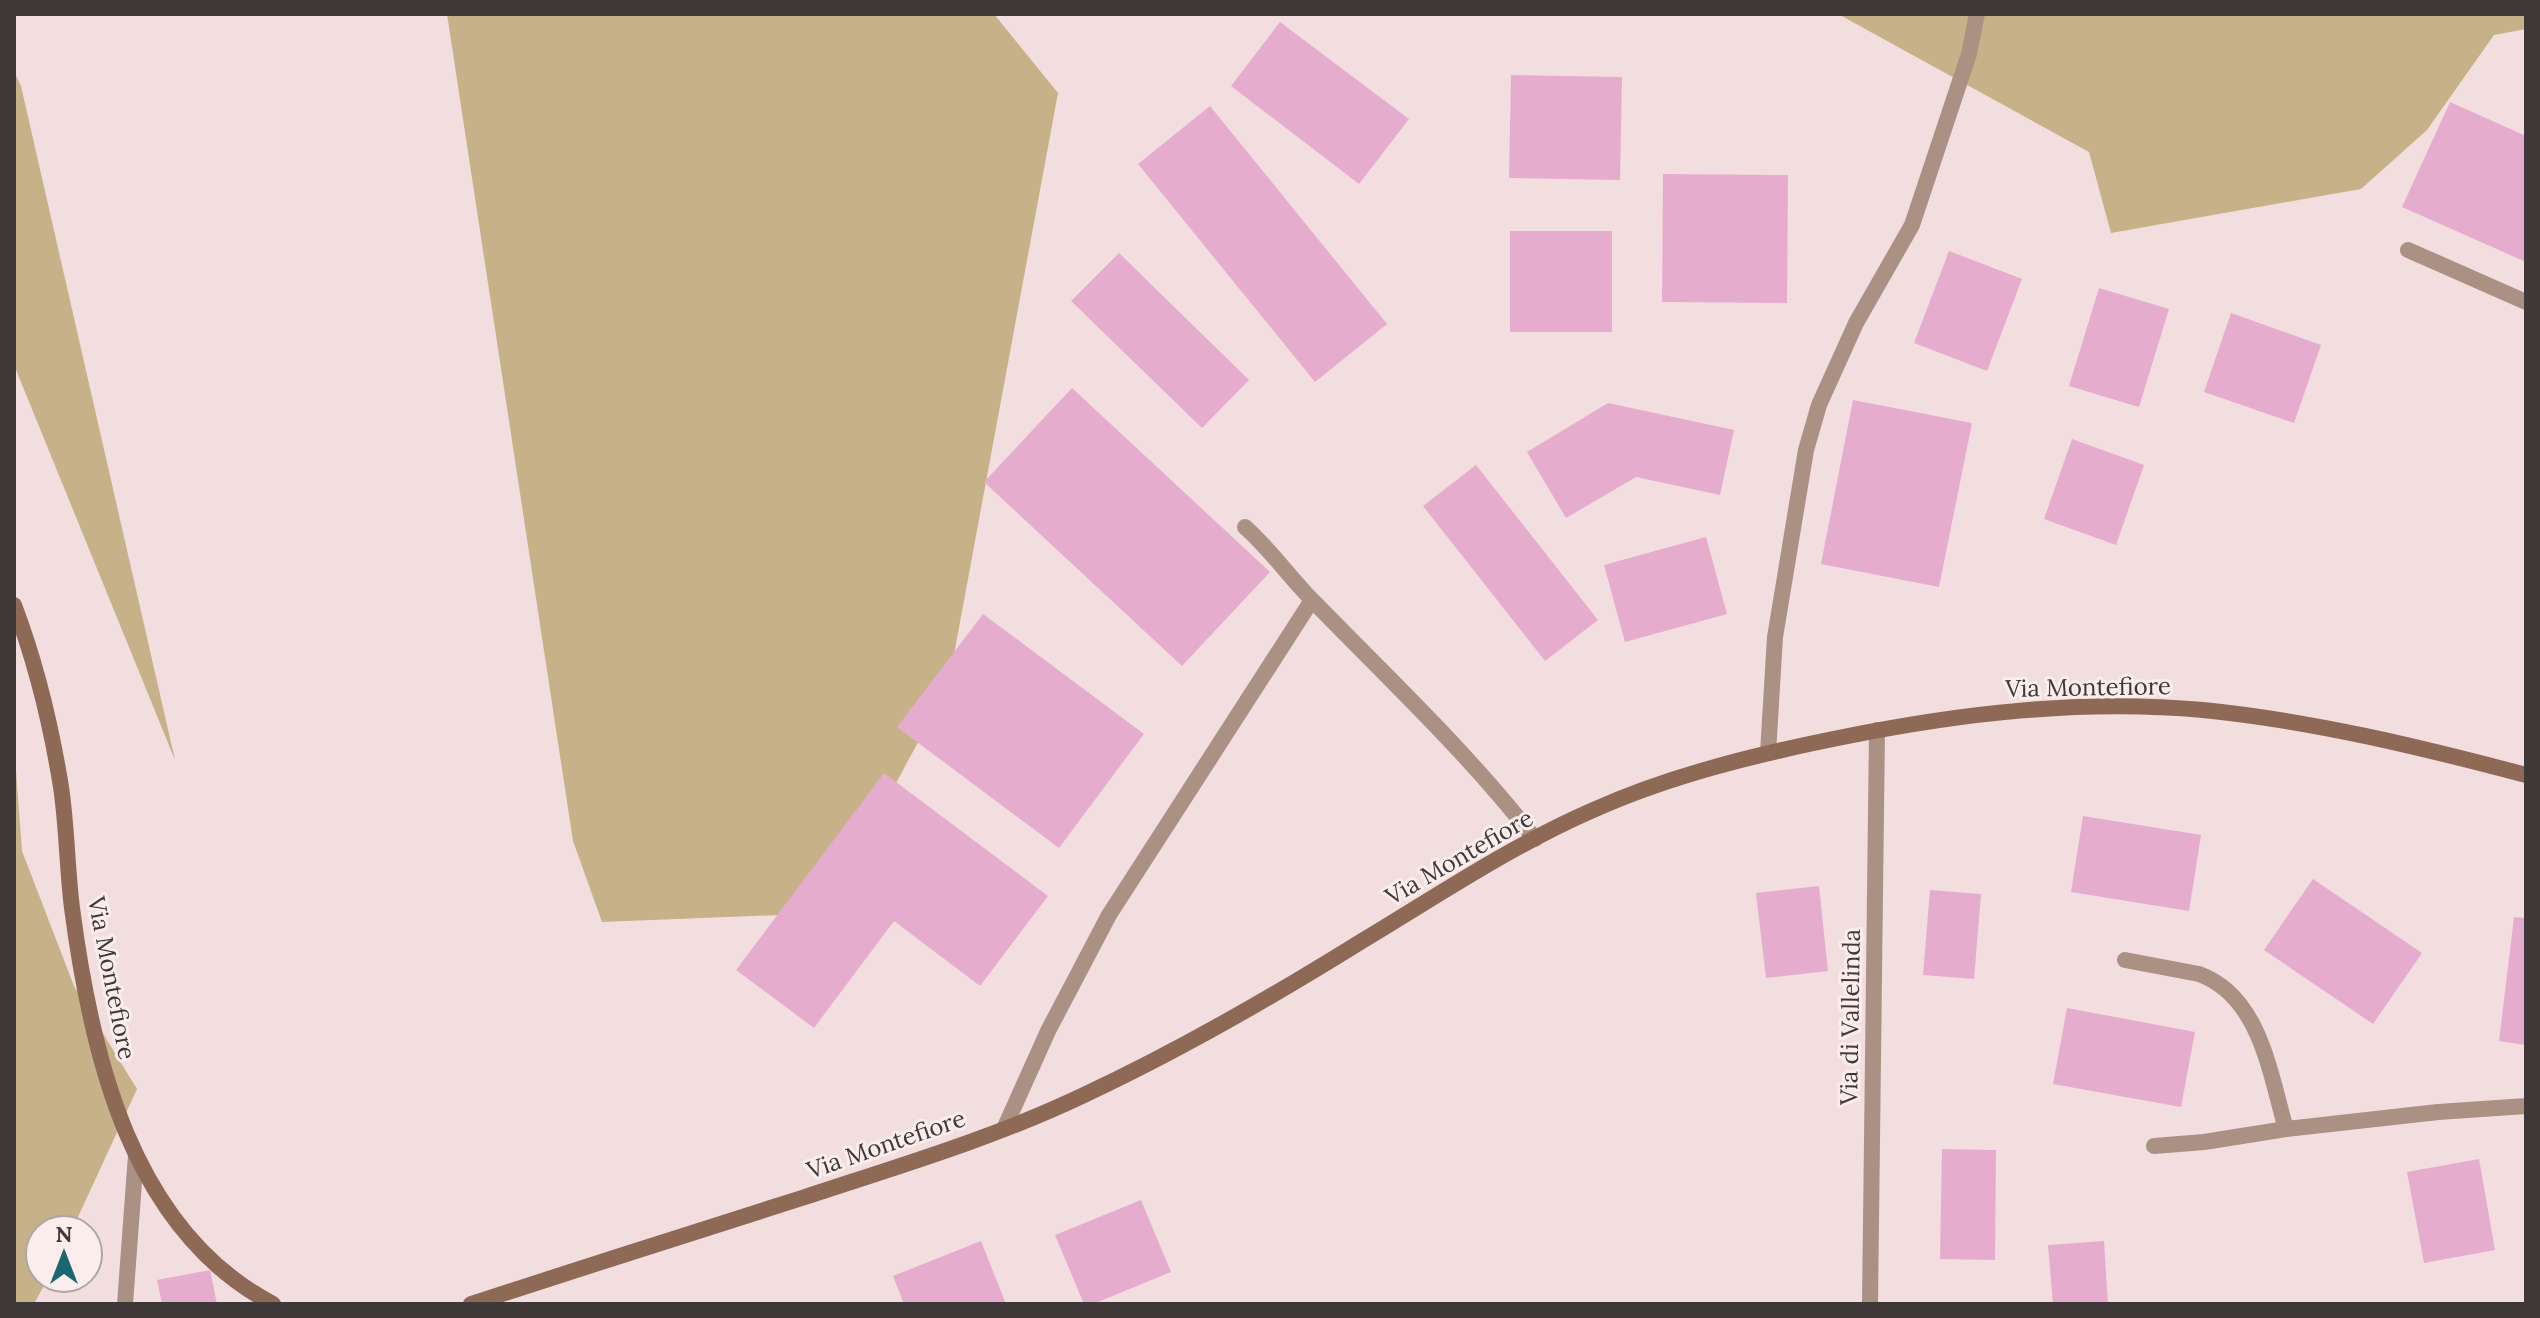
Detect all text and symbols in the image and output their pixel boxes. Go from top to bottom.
street label: Via Montefiore [2004,670,2171,704]
street label: Via Montefiore [1379,802,1538,912]
street label: Via Montefiore [81,893,143,1062]
street label: Via di Vallelinda [1833,929,1867,1106]
street label: Via Montefiore [802,1102,969,1186]
north arrow [24,1214,104,1294]
text: N [55,1220,73,1248]

